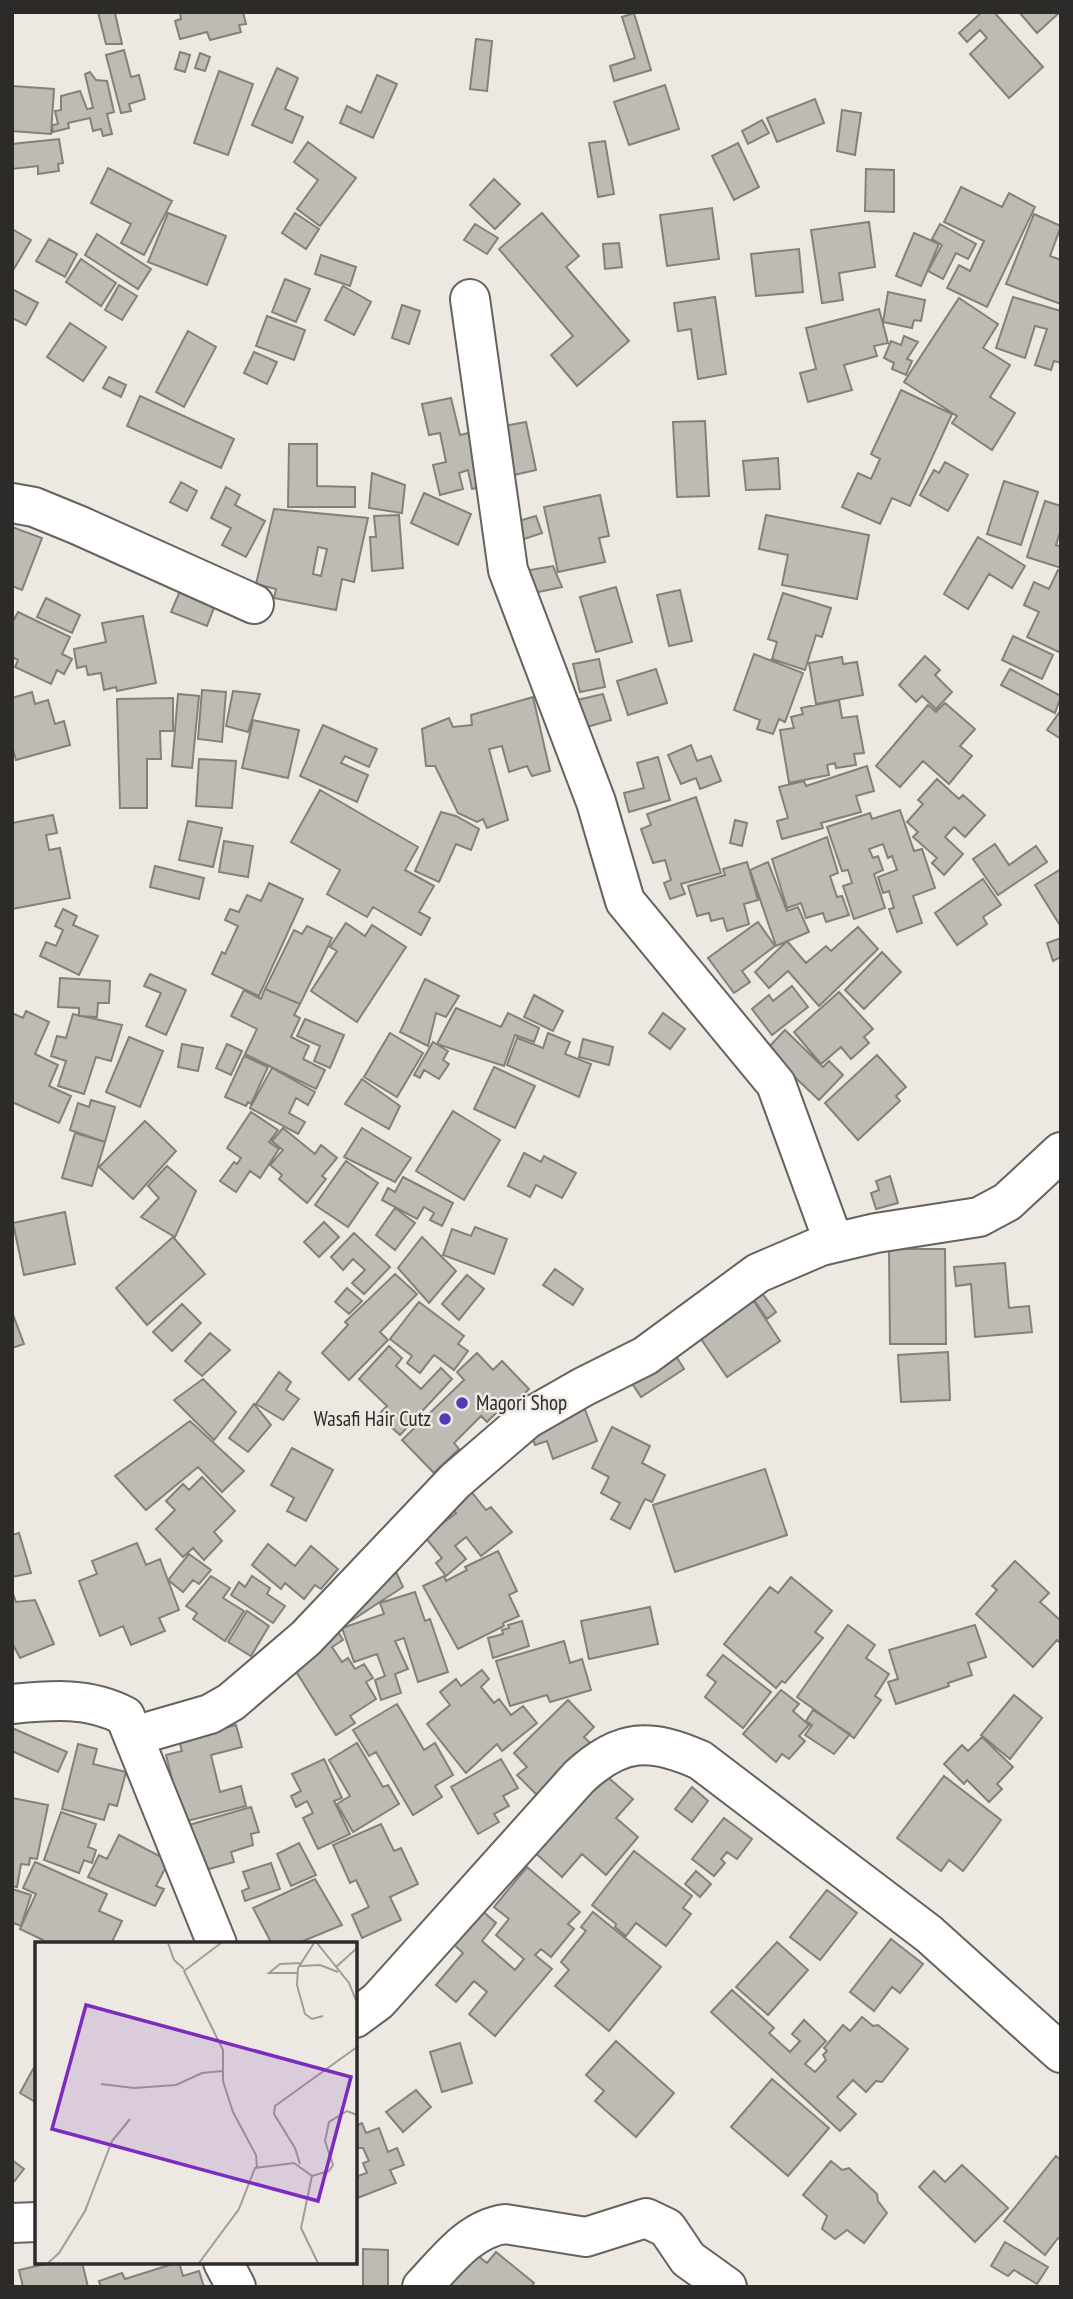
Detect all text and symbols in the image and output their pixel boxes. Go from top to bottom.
place label: Magori Shop [476,1389,567,1416]
marker: Magori Shop [454,1395,470,1411]
place label: Wasafi Hair Cutz [314,1405,431,1432]
marker: Wasafi Hair Cutz [437,1411,453,1427]
inset map [35,1942,357,2264]

